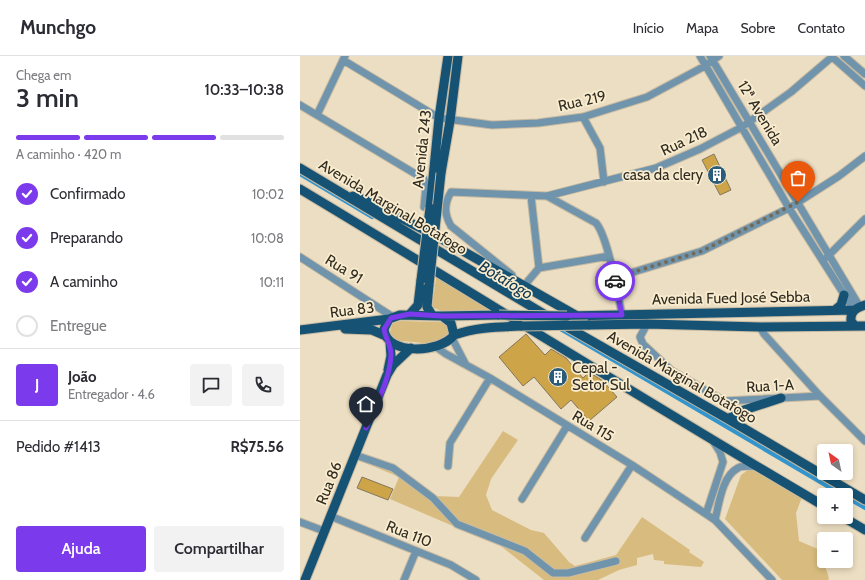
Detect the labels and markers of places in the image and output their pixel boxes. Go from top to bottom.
pin [781,161,815,202]
building icon: casa da clery [706,164,728,186]
place label: casa da clery [623,166,703,184]
place label: Cepal - Setor Sul [572,359,630,394]
building icon: Cepal - Setor Sul [547,366,569,388]
pin [349,387,383,428]

